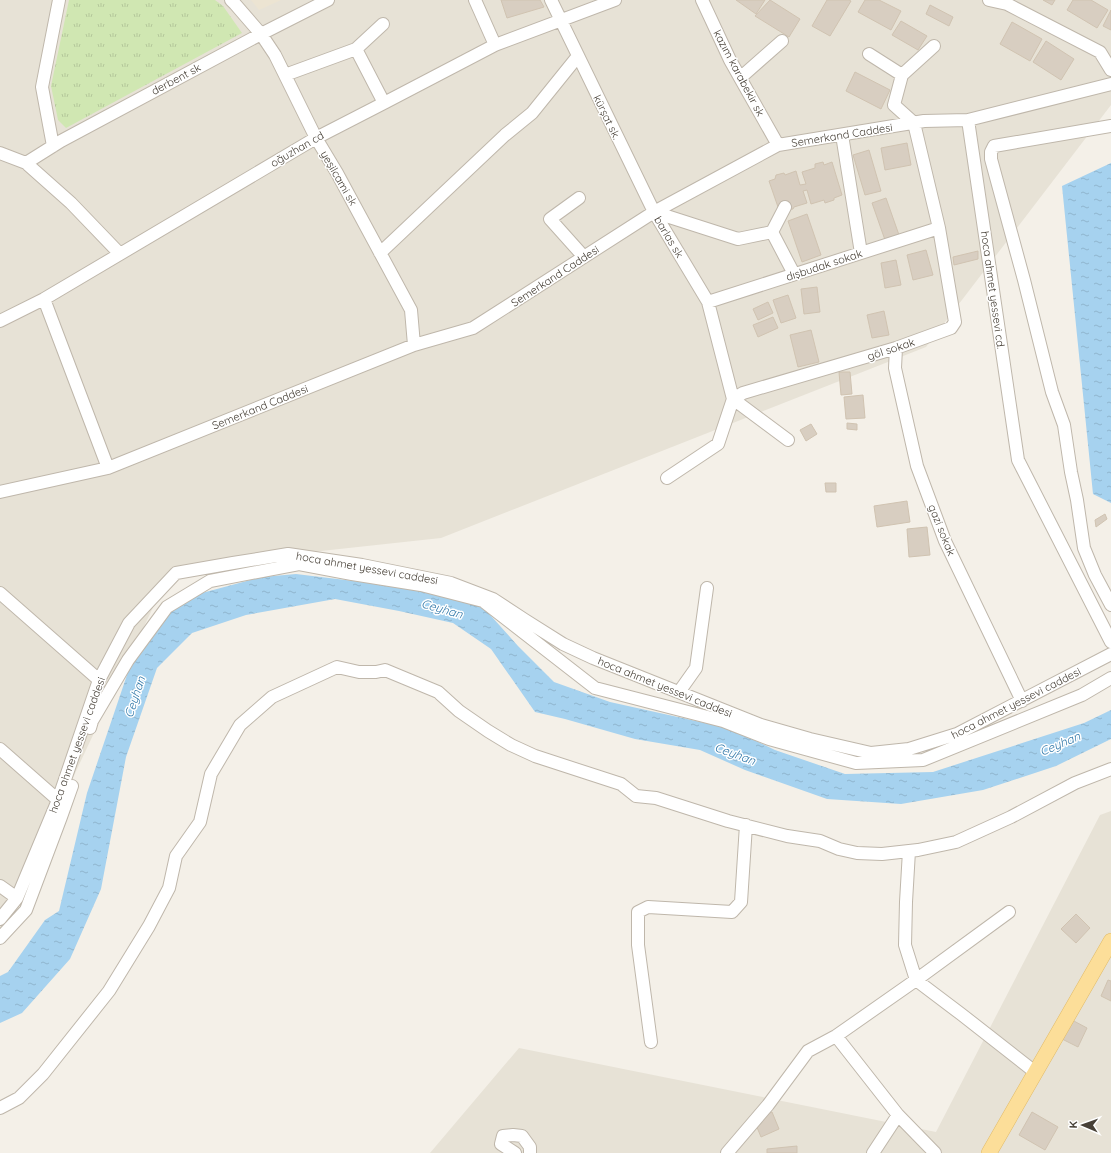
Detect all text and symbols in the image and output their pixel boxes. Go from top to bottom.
street label: kazım karabekir sk [710,27,768,119]
street label: derbent sk [149,60,203,98]
street label: kürşat sk. [590,92,624,142]
street label: Semerkand Caddesi [790,120,894,150]
street label: oğuzhan cd [268,128,326,170]
street label: yeşilcami sk [318,148,360,208]
street label: barlas sk [651,214,687,260]
street label: hoca ahmet yessevi cd. [978,230,1008,350]
street label: Semerkand Caddesi [508,242,602,310]
street label: dışbudak sokak [784,246,864,284]
street label: göl sokak [865,335,917,363]
street label: Semerkand Caddesi [210,381,310,433]
street label: gazi sokak [925,502,959,558]
street label: hoca ahmet yessevi caddesi [295,549,439,587]
water label: Ceyhan [420,595,466,622]
street label: hoca ahmet yessevi caddesi [596,654,734,720]
street label: hoca ahmet yessevi caddesi [949,664,1083,742]
water label: Ceyhan [121,673,149,719]
street label: hoca ahmet yessevi caddesi [46,675,108,815]
water label: Ceyhan [1037,728,1083,759]
water label: Ceyhan [713,739,759,768]
north arrow [1063,1105,1103,1145]
text: K [1066,1121,1080,1129]

